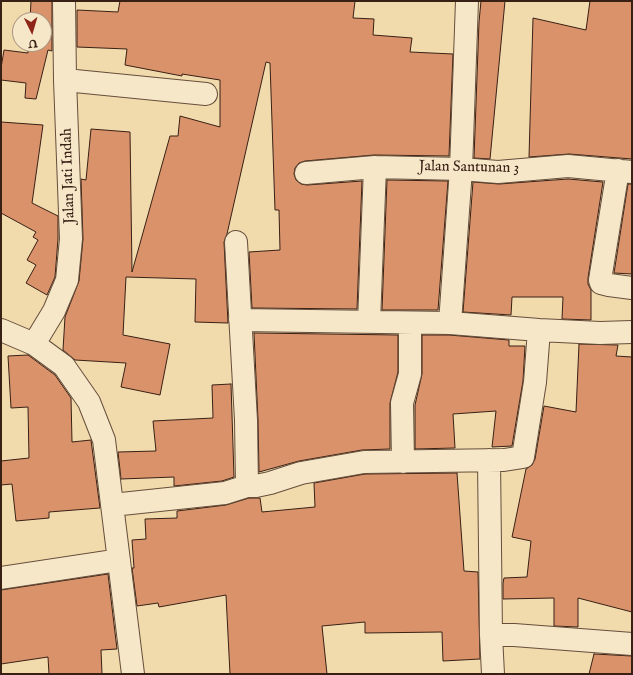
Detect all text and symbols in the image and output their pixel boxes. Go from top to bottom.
north arrow [12,12,52,52]
text: U [28,36,38,50]
street label: Jalan Jati Indah [58,128,80,224]
street label: Jalan Santunan 3 [419,158,519,178]

